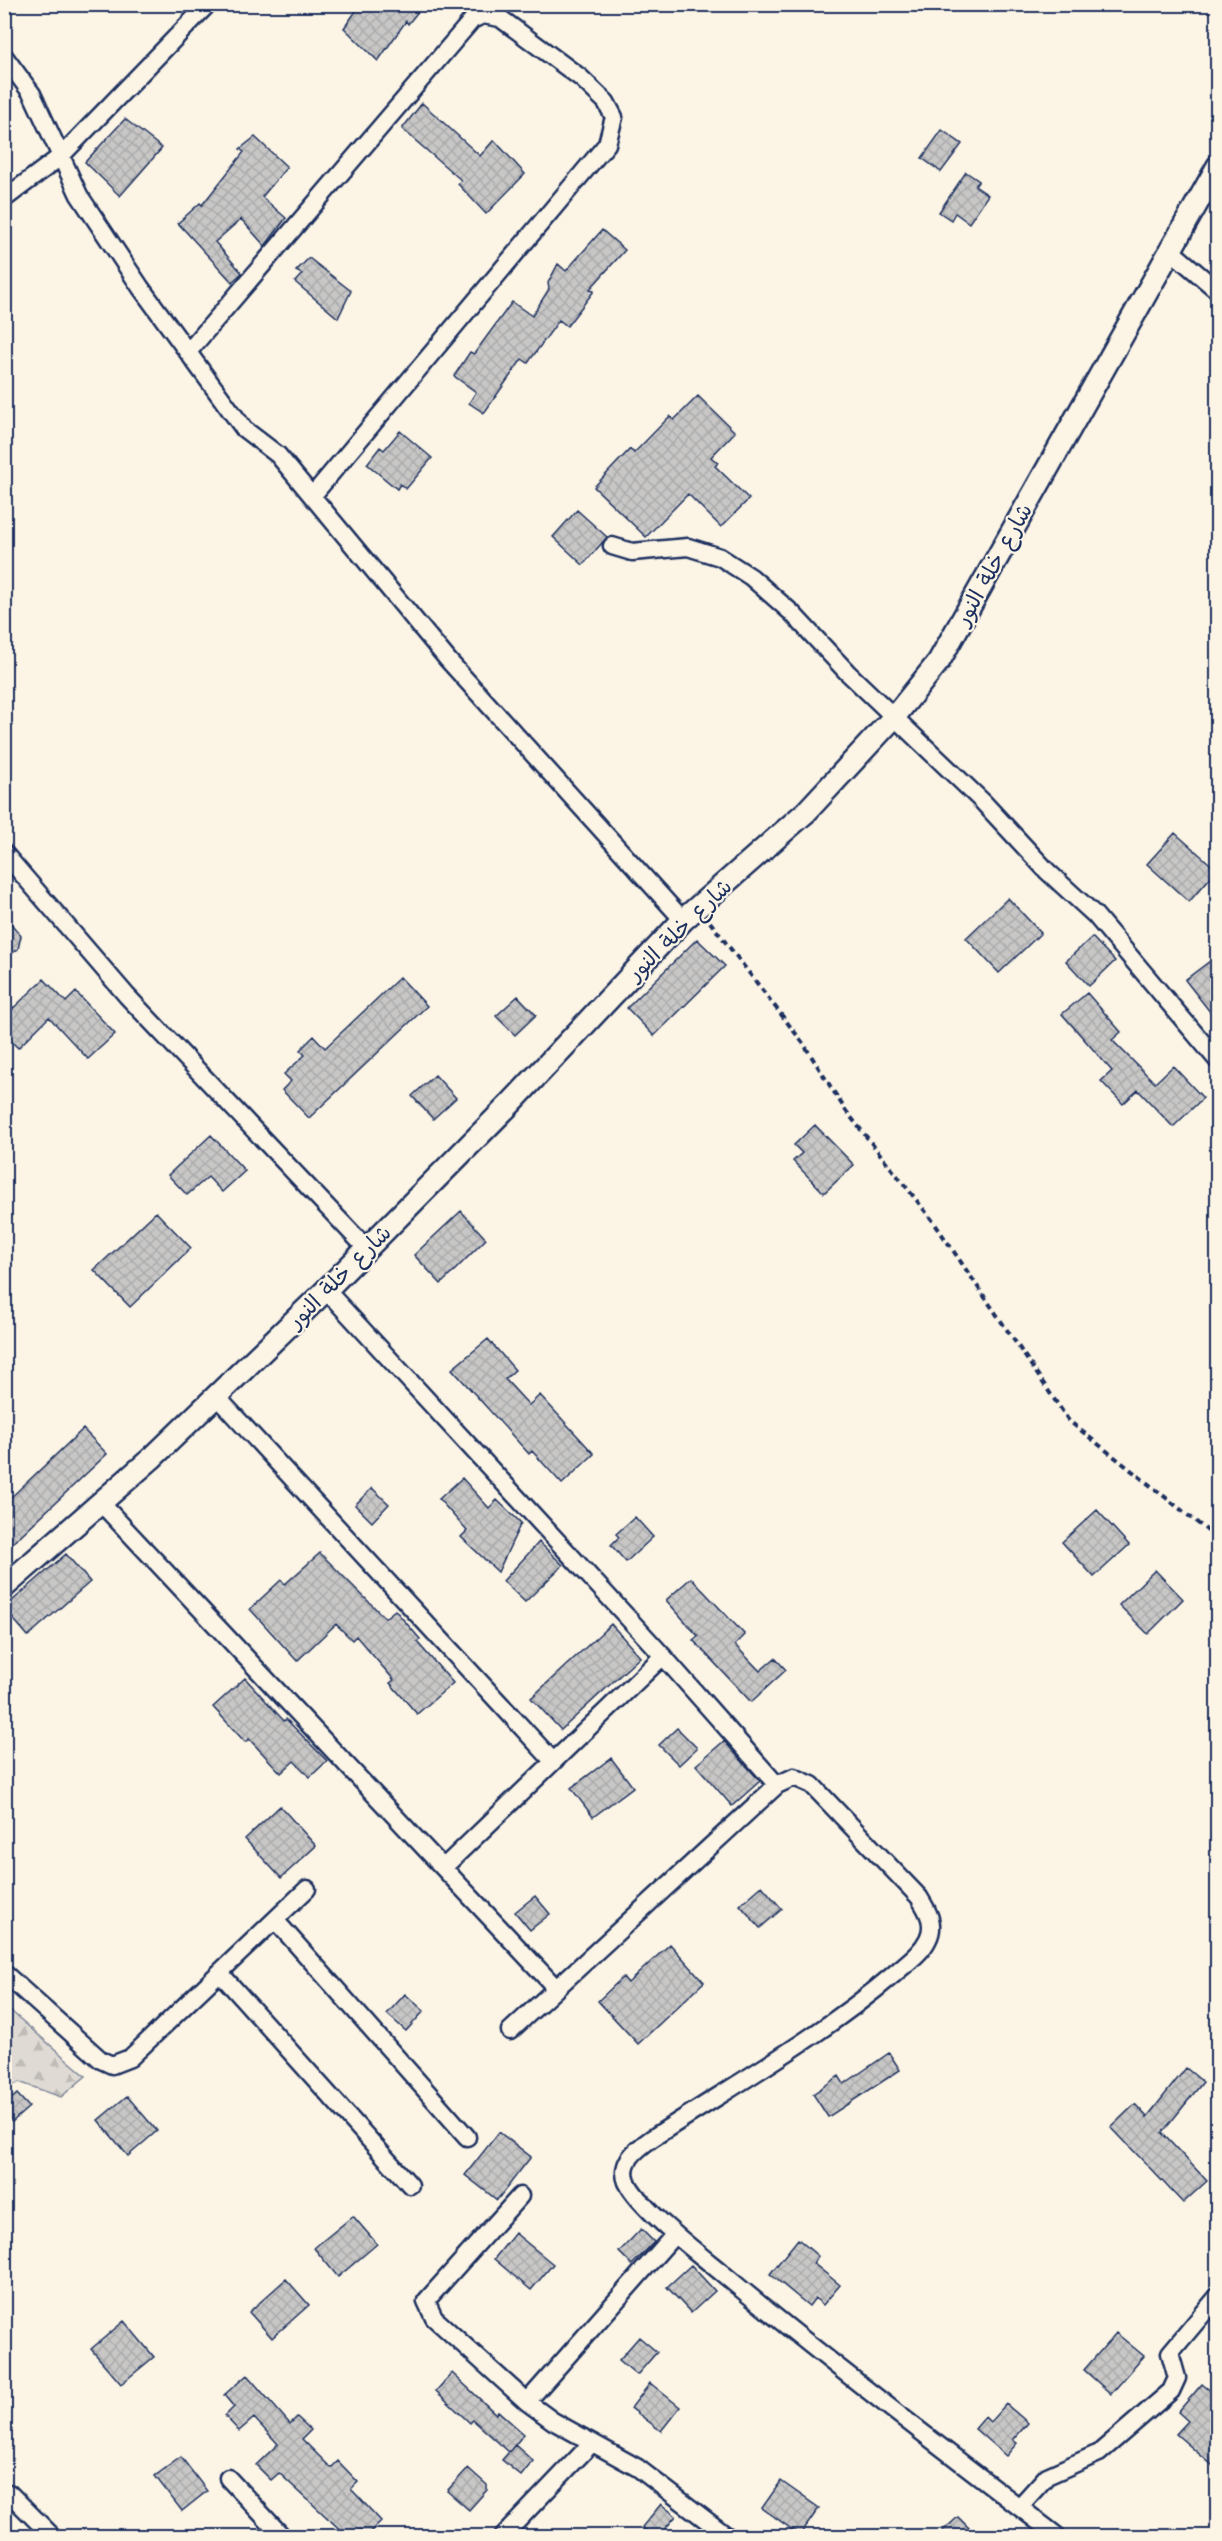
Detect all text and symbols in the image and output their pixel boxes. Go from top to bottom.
street label: شارع خلة النور [947,498,1041,633]
street label: شارع خلة النور [619,872,739,990]
street label: شارع خلة النور [280,1218,399,1337]

